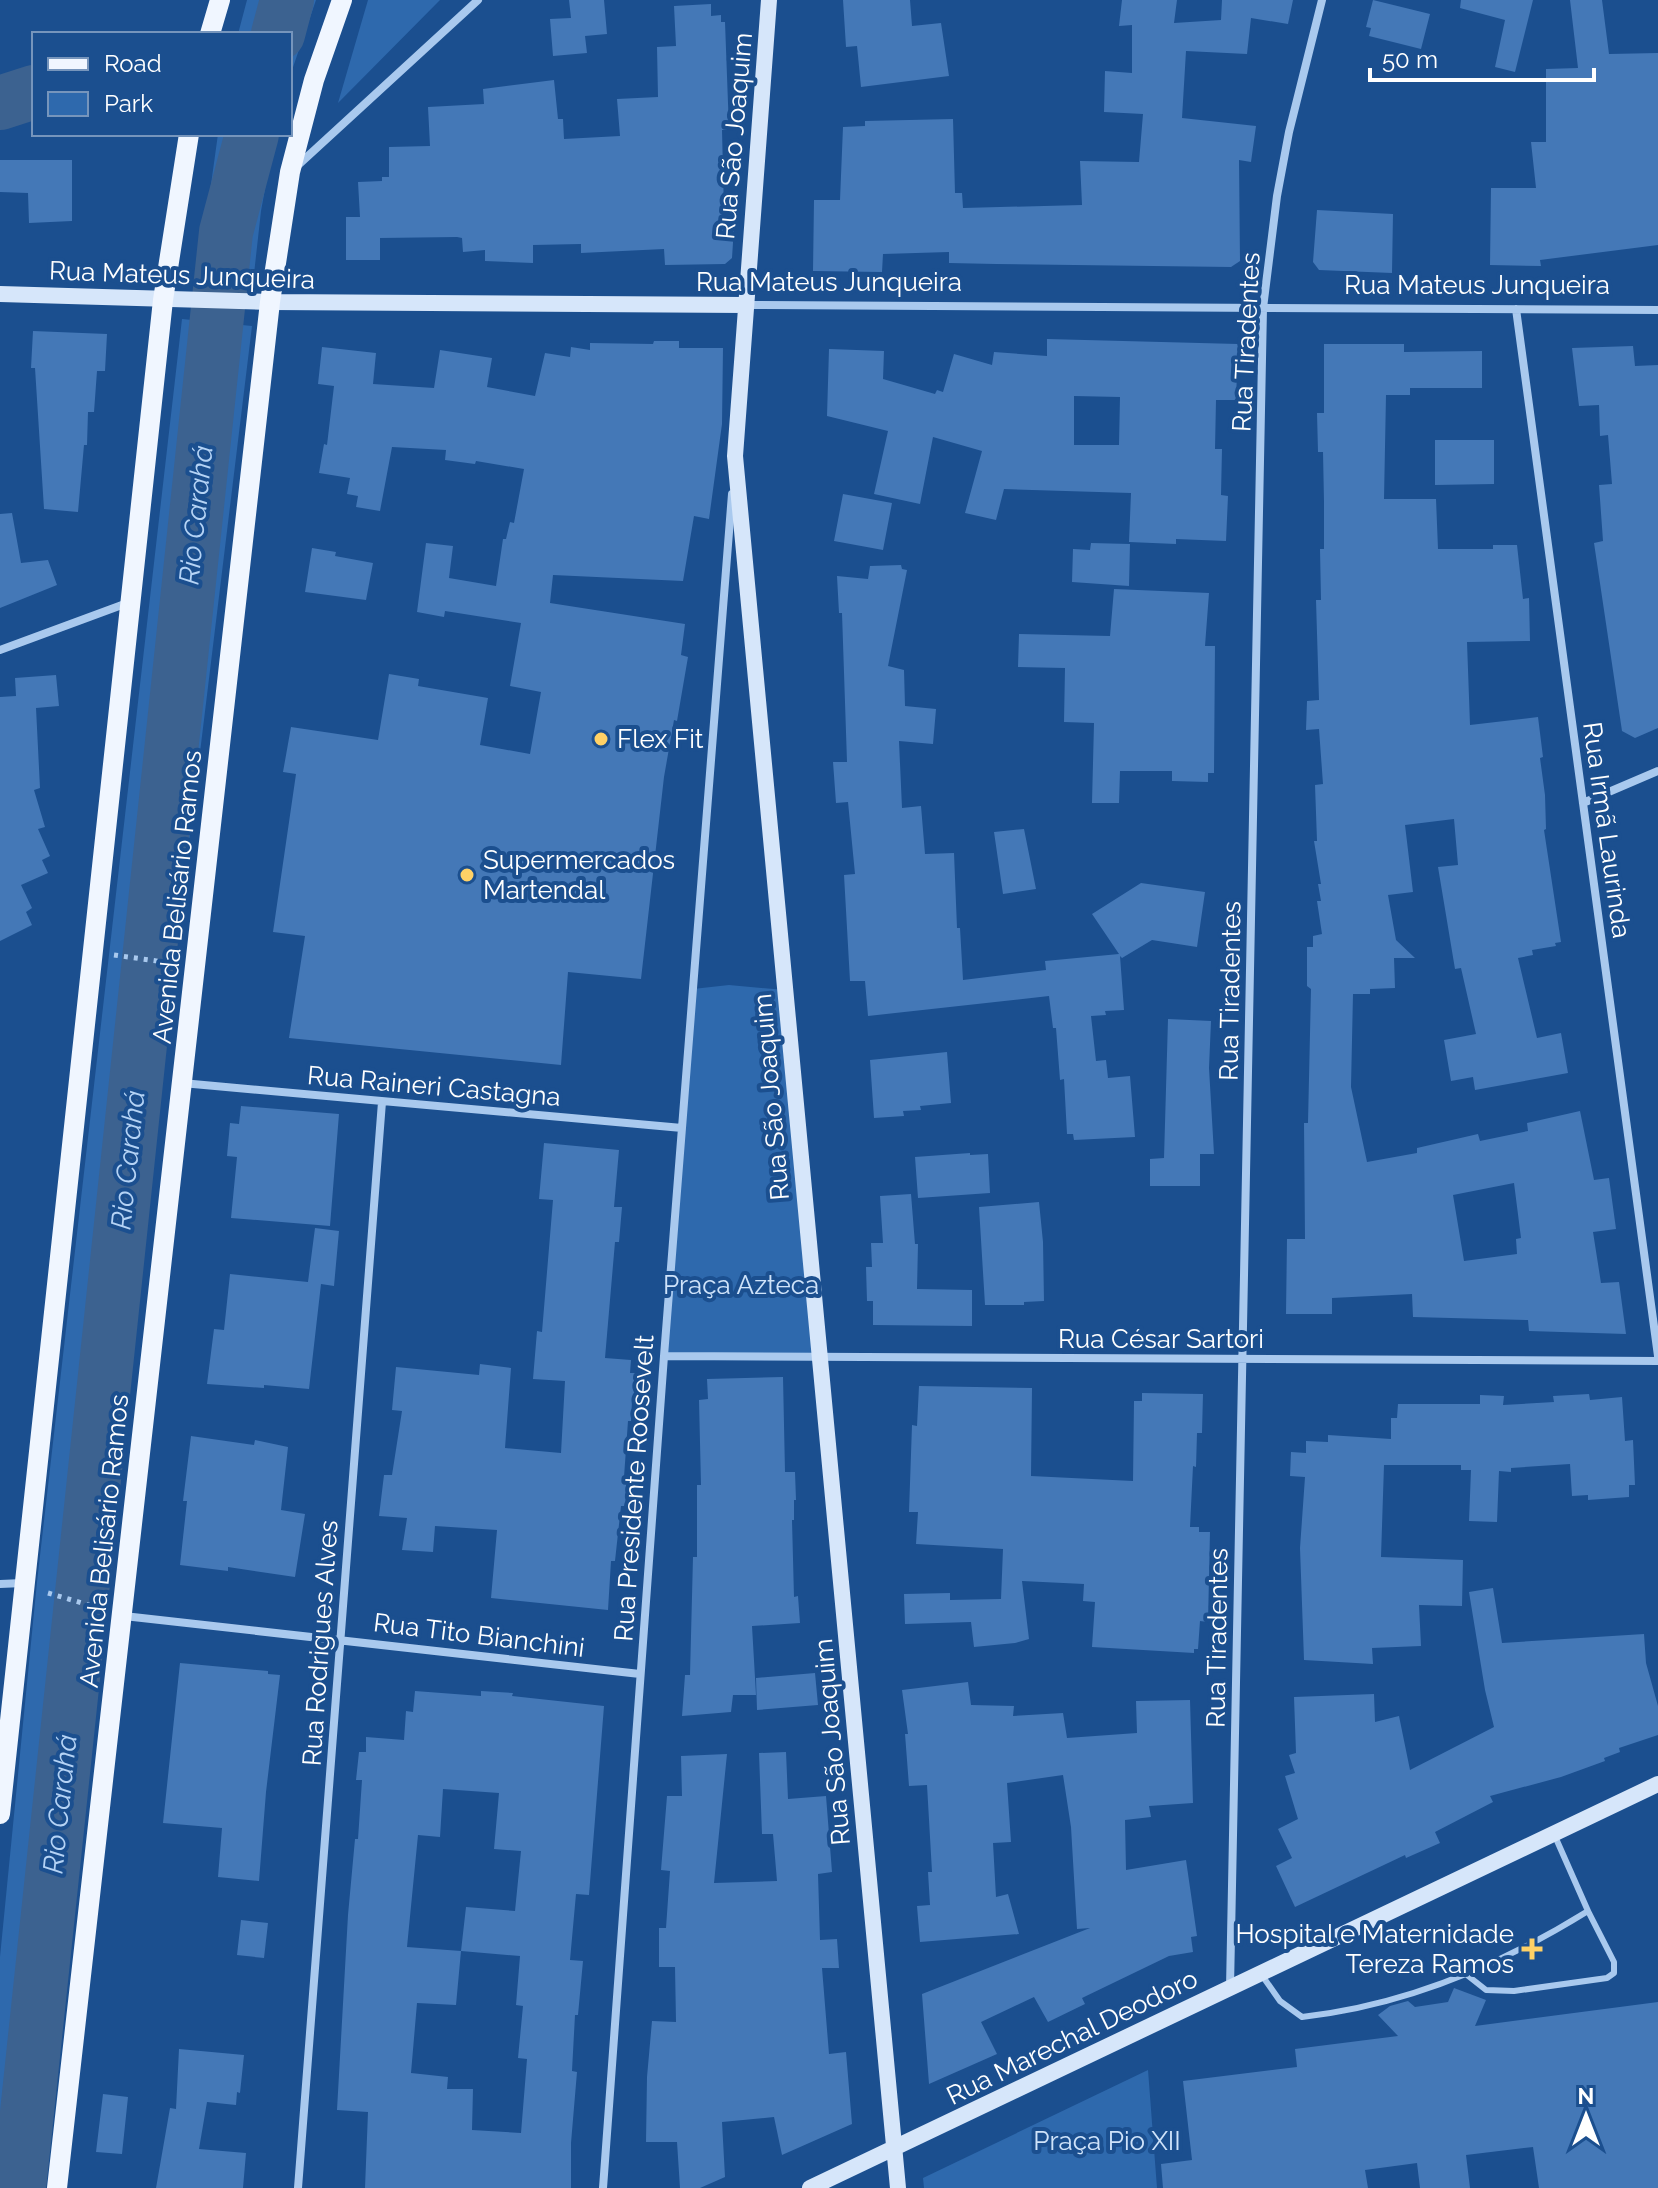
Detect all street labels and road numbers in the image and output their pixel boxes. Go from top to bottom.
street label: Rua São Joaquim [710,31,758,241]
street label: Rua Tiradentes [1226,251,1266,433]
street label: Rua Mateus Junqueira [49,255,315,295]
street label: Rua Mateus Junqueira [696,267,962,297]
street label: Rua Mateus Junqueira [1344,270,1610,300]
street label: Rua Irmã Laurinda [1577,720,1637,940]
street label: Avenida Belisário Ramos [147,749,207,1045]
street label: Rua Tiradentes [1213,901,1247,1081]
street label: Rua São Joaquim [747,992,795,1202]
street label: Rua Raineri Castagna [306,1060,562,1112]
street label: Rua César Sartori [1058,1324,1264,1354]
street label: Rua Presidente Roosevelt [608,1333,660,1642]
street label: Avenida Belisário Ramos [74,1393,134,1689]
street label: Rua Rodrigues Alves [296,1519,344,1767]
street label: Rua Tiradentes [1200,1548,1234,1728]
street label: Rua Tito Bianchini [372,1607,586,1663]
street label: Rua São Joaquim [808,1637,856,1847]
street label: Rua Marechal Deodoro [942,1963,1202,2111]

